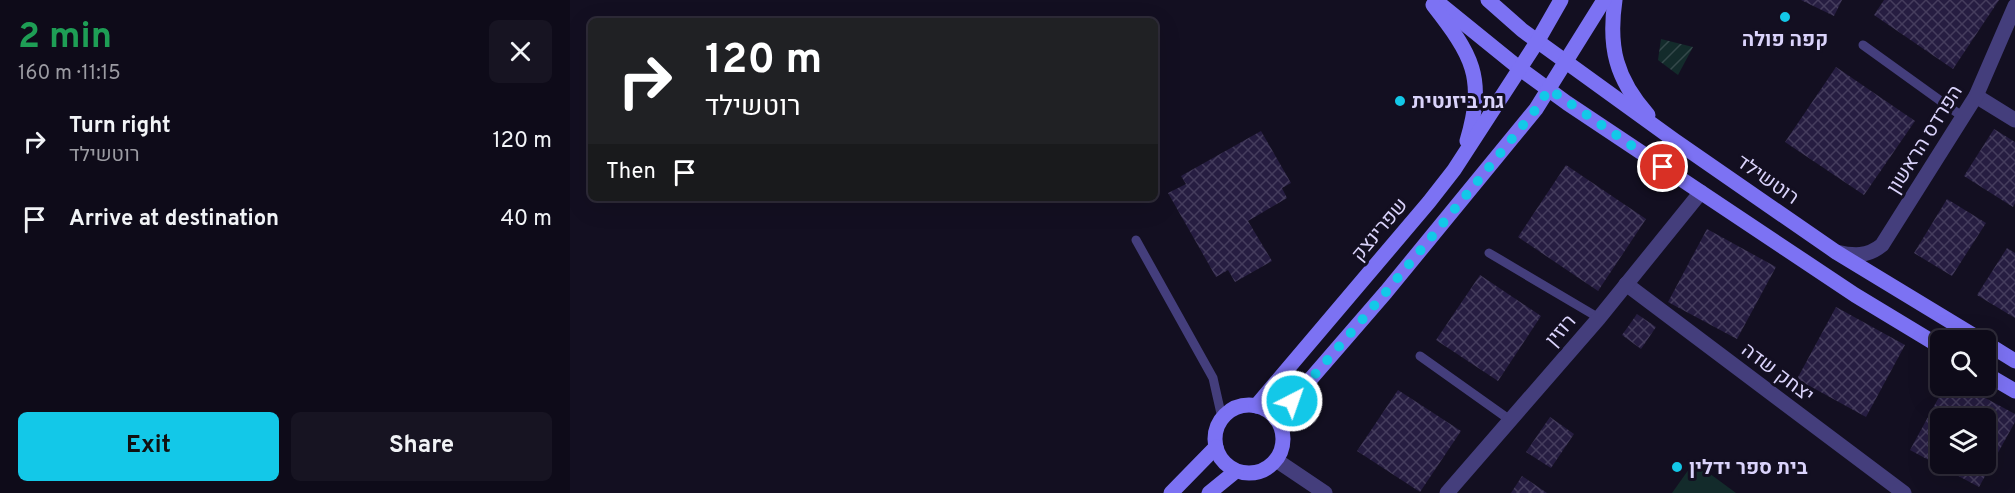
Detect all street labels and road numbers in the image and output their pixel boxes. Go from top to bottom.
street label: הפרדס הראשון [1882,81,1970,199]
street label: רוטשילד [1730,150,1803,212]
street label: שפרינצק [1347,193,1415,267]
street label: רוזין [1540,310,1583,353]
street label: יצחק שדה [1735,338,1818,409]

